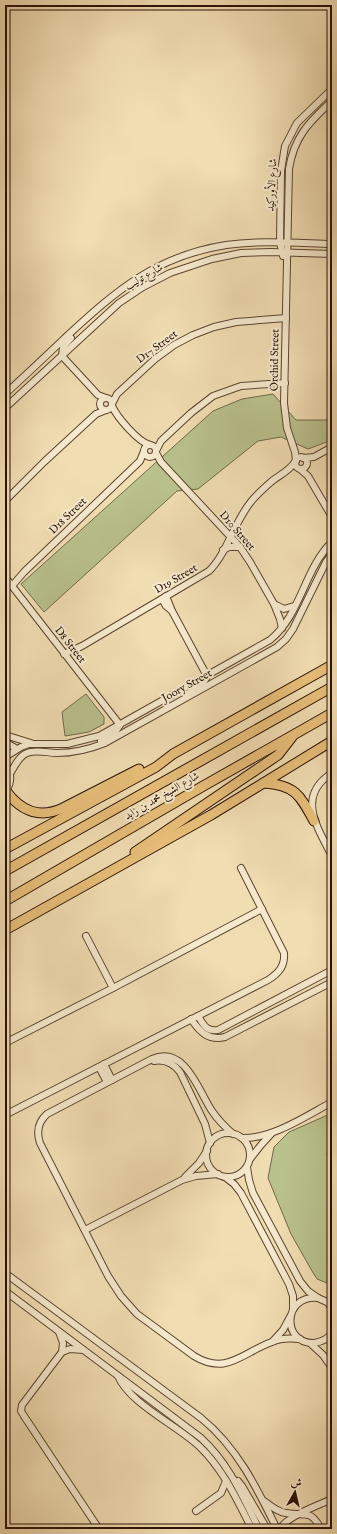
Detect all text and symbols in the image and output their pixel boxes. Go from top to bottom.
street label: شارع الأوركيد [262,158,282,212]
street label: شارع توليب [122,261,167,295]
street label: D17 Street [134,327,181,367]
street label: Orchid Street [267,329,283,391]
street label: D18 Street [46,494,90,537]
street label: D10 Street [216,508,258,554]
street label: D19 Street [152,561,200,597]
street label: D8 Street [51,624,89,666]
street label: Joory Street [158,666,215,706]
street label: شارع الشيخ محمد بن زايد [122,769,204,826]
north arrow [275,1472,315,1512]
text: ش [290,1475,303,1491]

